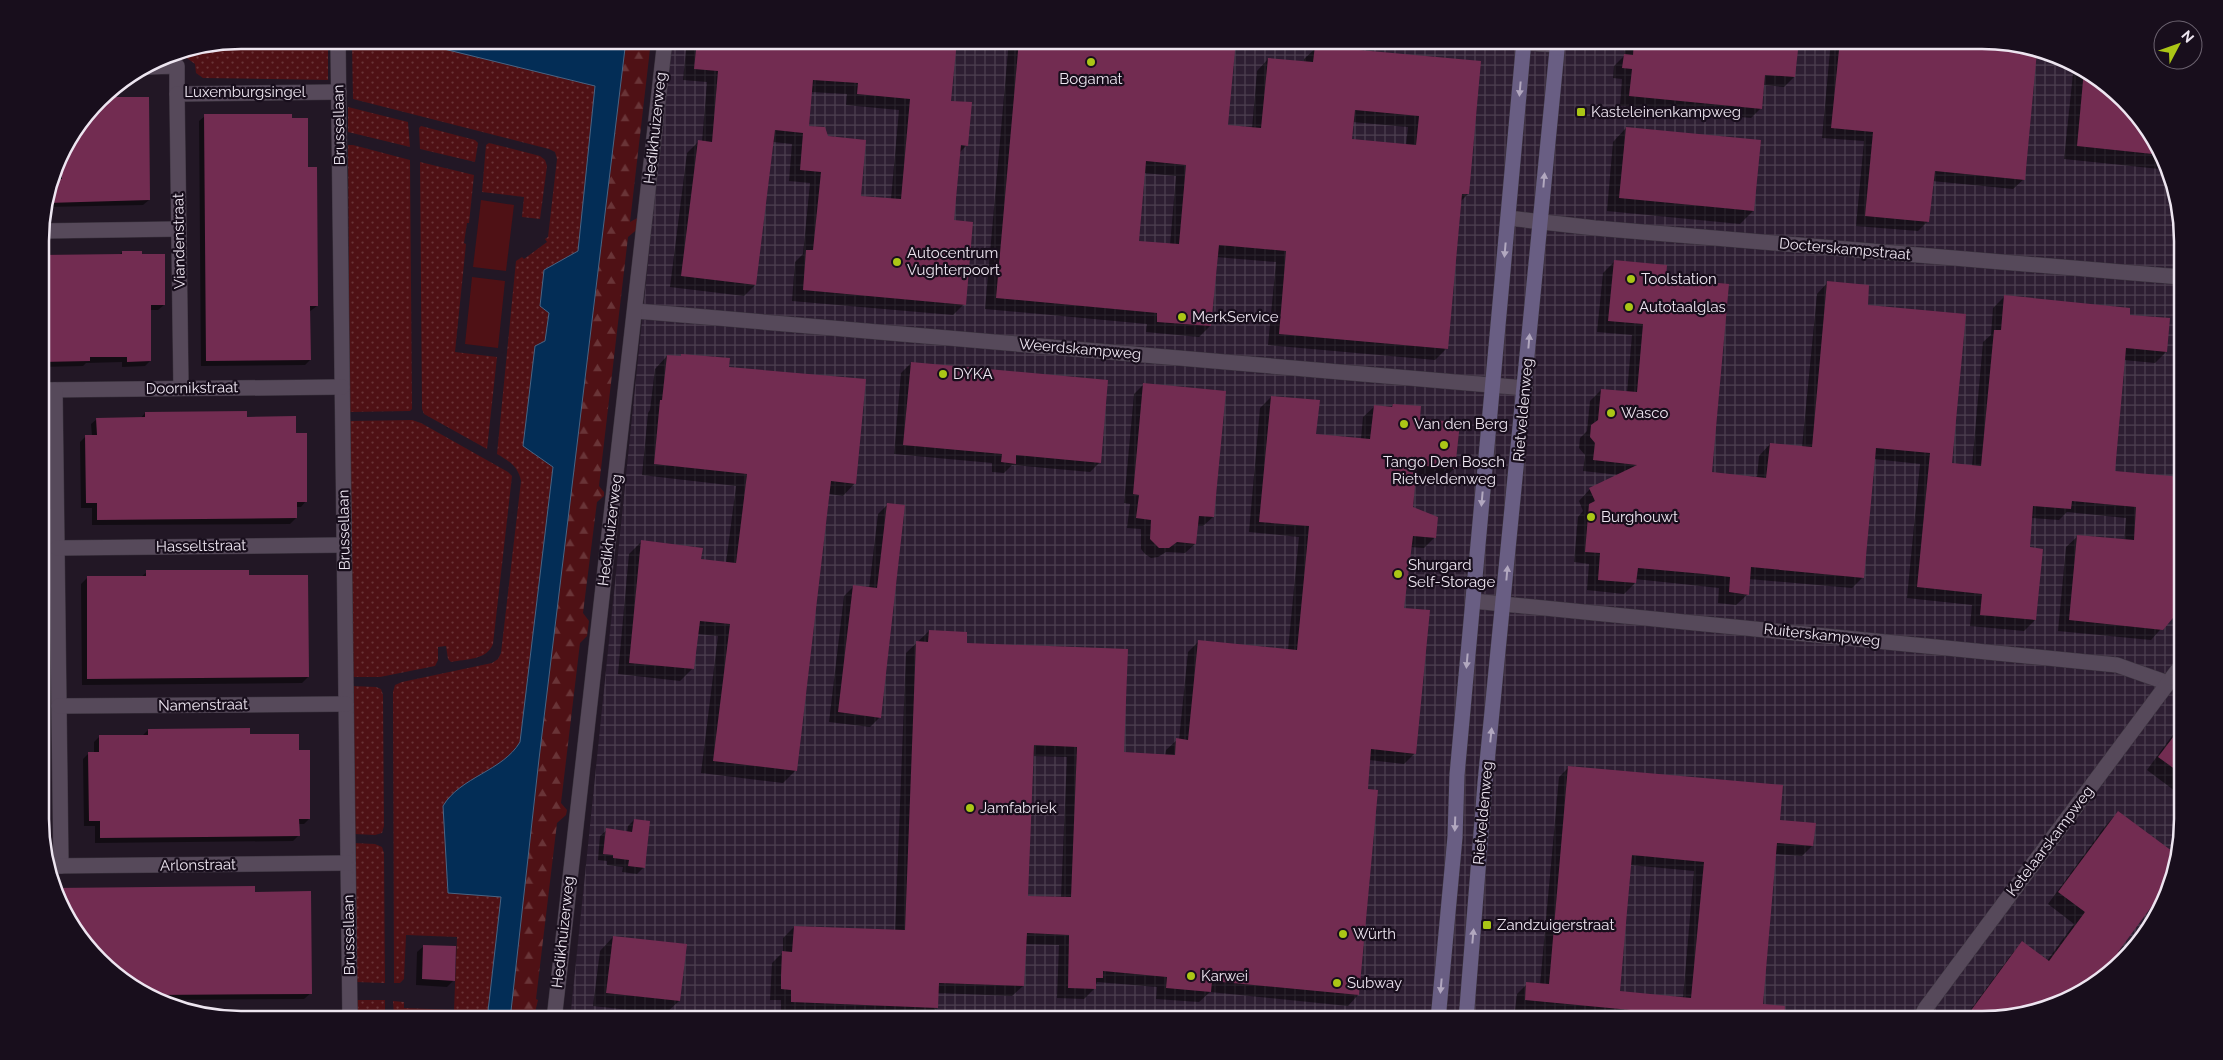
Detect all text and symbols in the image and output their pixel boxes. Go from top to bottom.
north arrow [2153,20,2203,70]
text: N [2178,27,2197,46]
marker: Bogamat [1085,56,1097,68]
place label: Bogamat [1059,70,1123,88]
street label: Hedikhuizerweg [640,71,670,185]
one-way arrow [1515,81,1523,97]
street label: Luxemburgsingel [184,83,307,101]
street label: Brussellaan [329,84,349,166]
place label: Kasteleinenkampweg [1591,103,1741,121]
marker: Kasteleinenkampweg [1575,106,1587,118]
one-way arrow [1541,171,1549,187]
street label: Viandenstraat [169,193,189,289]
street label: Docterskampstraat [1778,234,1912,264]
one-way arrow [1501,243,1509,259]
place label: Autocentrum Vughterpoort [907,244,1000,279]
marker: Autocentrum Vughterpoort [891,256,903,268]
place label: Toolstation [1641,270,1717,288]
marker: Toolstation [1625,273,1637,285]
place label: Autotaalglas [1639,298,1726,316]
marker: Autotaalglas [1623,301,1635,313]
place label: MerkService [1192,308,1279,326]
marker: MerkService [1176,311,1188,323]
one-way arrow [1525,333,1533,349]
street label: Weerdskampweg [1018,335,1142,363]
street label: Rietveldenweg [1509,357,1537,463]
place label: DYKA [953,365,993,383]
marker: DYKA [937,368,949,380]
street label: Doornikstraat [146,378,238,398]
place label: Wasco [1621,404,1668,422]
marker: Wasco [1605,407,1617,419]
place label: Van den Berg [1414,415,1508,433]
marker: Van den Berg [1398,418,1410,430]
marker: Tango Den Bosch Rietveldenweg [1438,439,1450,451]
place label: Tango Den Bosch Rietveldenweg [1383,453,1505,488]
street label: Hedikhuizerweg [594,473,626,587]
street label: Brussellaan [334,489,354,571]
one-way arrow [1478,492,1486,508]
place label: Burghouwt [1601,508,1678,526]
marker: Burghouwt [1585,511,1597,523]
street label: Hasseltstraat [156,536,246,556]
place label: Shurgard Self-Storage [1408,556,1495,591]
one-way arrow [1503,565,1511,581]
marker: Shurgard Self-Storage [1392,568,1404,580]
street label: Ruiterskampweg [1763,620,1881,650]
one-way arrow [1463,653,1471,669]
street label: Namenstraat [158,695,248,715]
one-way arrow [1487,726,1495,742]
street label: Rietveldenweg [1469,760,1497,866]
street label: Ketelaarskampweg [2003,782,2097,900]
place label: Jamfabriek [980,799,1057,817]
marker: Jamfabriek [964,802,976,814]
one-way arrow [1451,816,1459,832]
street label: Arlonstraat [160,855,236,875]
street label: Hedikhuizerweg [548,875,578,989]
street label: Brussellaan [339,894,359,976]
place label: Zandzuigerstraat [1497,916,1614,934]
marker: Zandzuigerstraat [1481,919,1493,931]
place label: Würth [1353,925,1396,943]
marker: Würth [1337,928,1349,940]
one-way arrow [1469,928,1477,944]
place label: Karwei [1201,967,1248,985]
marker: Karwei [1185,970,1197,982]
place label: Subway [1347,974,1402,992]
marker: Subway [1331,977,1343,989]
one-way arrow [1437,978,1445,994]

